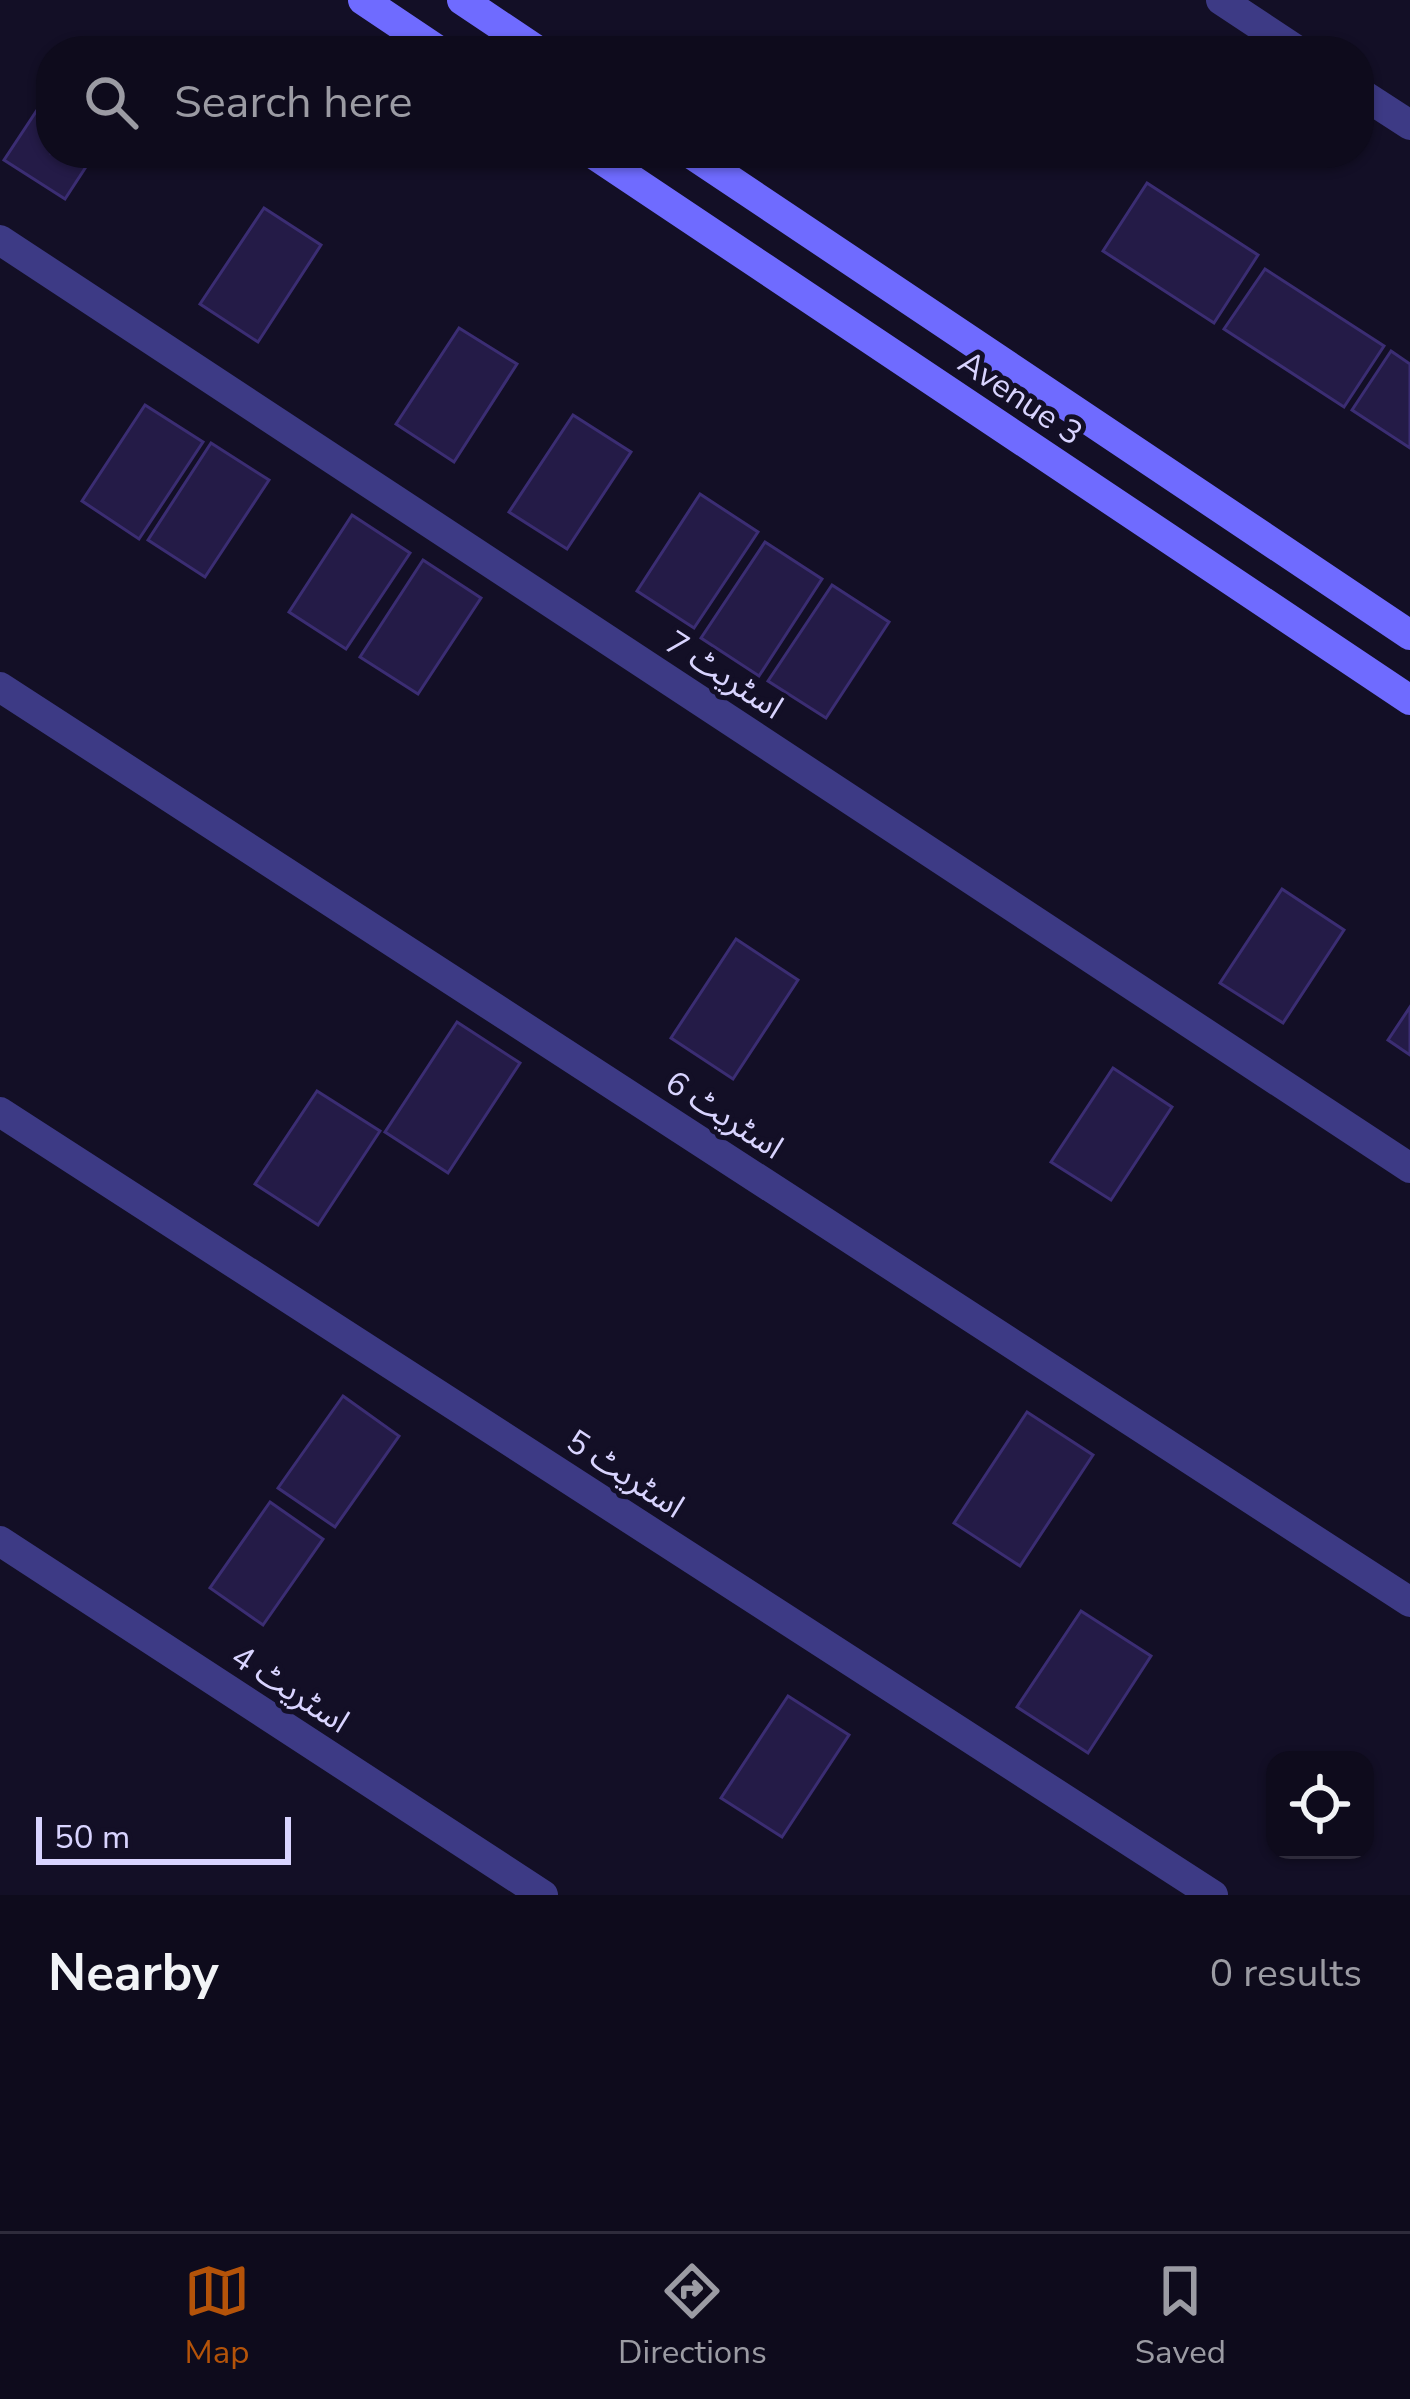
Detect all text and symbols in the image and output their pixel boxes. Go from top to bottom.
search box [36,36,1374,168]
icon: search [78,69,144,135]
text: Search here [174,72,413,133]
street label: Avenue 3 [949,340,1091,456]
street label: اسٹریٹ 7 [656,620,792,730]
street label: اسٹریٹ 6 [656,1060,792,1170]
street label: اسٹریٹ 5 [557,1419,693,1529]
street label: اسٹریٹ 4 [222,1634,358,1744]
map controls [1266,1751,1374,1859]
button: locate [1266,1751,1374,1859]
scale bar [36,1811,291,1864]
text: 50 m [54,1815,130,1860]
text: Nearby [48,1938,219,2008]
text: 0 results [1210,1947,1362,2000]
tab: Map [184,2258,250,2375]
tab: Directions [618,2258,767,2375]
tab: Saved [1135,2258,1226,2375]

